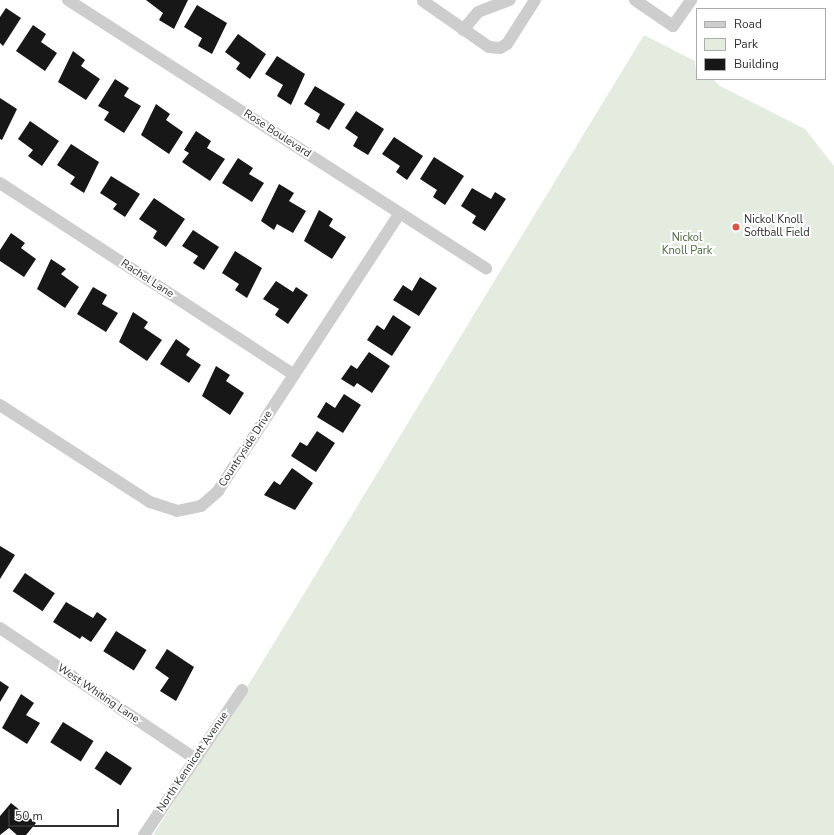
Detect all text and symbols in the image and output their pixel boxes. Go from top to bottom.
legend [696,8,826,80]
text: Road [734,16,762,32]
text: Park [734,36,758,52]
text: Building [734,56,779,72]
street label: Rose Boulevard [241,107,313,161]
place label: Nickol Knoll Softball Field [744,214,810,240]
marker: Nickol Knoll Softball Field [731,222,741,232]
park label: Nickol Knoll Park [662,232,712,258]
street label: Rachel Lane [118,257,176,301]
street label: Countryside Drive [216,408,276,490]
street label: West Whiting Lane [55,662,141,726]
street label: North Kennicott Avenue [155,709,231,815]
scale bar [10,801,121,827]
text: 50 m [15,808,43,824]

